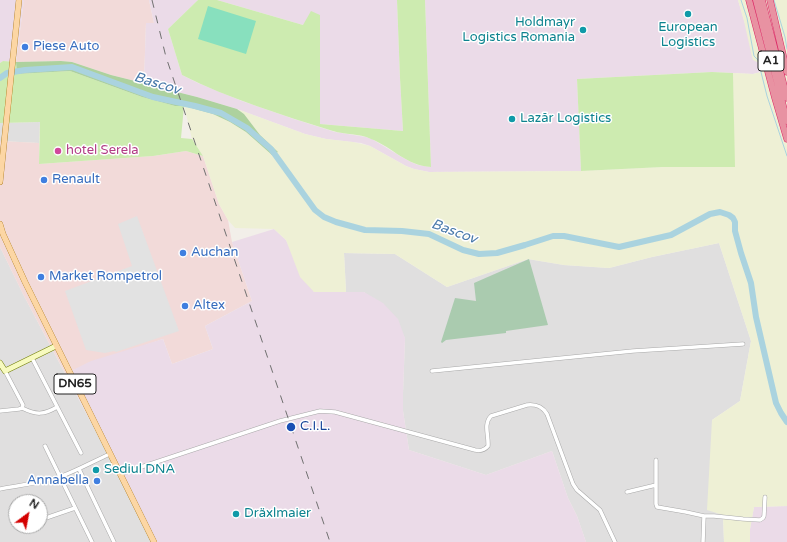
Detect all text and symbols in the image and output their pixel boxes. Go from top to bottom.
marker: European Logistics [683,9,693,19]
place label: Holdmayr Logistics Romania [462,15,575,46]
place label: European Logistics [658,20,718,51]
marker: Holdmayr Logistics Romania [578,25,588,35]
place label: Piese Auto [33,39,99,55]
marker: Piese Auto [20,42,30,52]
road number: A1 [758,51,784,71]
water label: Bascov [132,69,182,99]
place label: Lazăr Logistics [520,111,611,127]
marker: Lazăr Logistics [507,114,517,124]
place label: hotel Serela [66,143,139,159]
marker: hotel Serela [53,146,63,156]
place label: Renault [52,172,100,188]
marker: Renault [39,175,49,185]
water label: Bascov [429,216,479,248]
place label: Auchan [191,245,239,261]
marker: Auchan [178,248,188,258]
place label: Market Rompetrol [49,269,162,285]
marker: Market Rompetrol [36,272,46,282]
place label: Altex [193,298,225,314]
marker: Altex [180,301,190,311]
road number: DN65 [54,374,96,394]
place label: C.I.L. [300,419,330,435]
marker: C.I.L. [285,421,297,433]
place label: Sediul DNA [104,462,175,478]
marker: Sediul DNA [91,465,101,475]
place label: Annabella [27,473,89,489]
marker: Annabella [92,476,102,486]
north arrow [8,494,48,534]
text: N [27,496,41,512]
place label: Dräxlmaier [244,506,311,522]
marker: Dräxlmaier [231,509,241,519]

